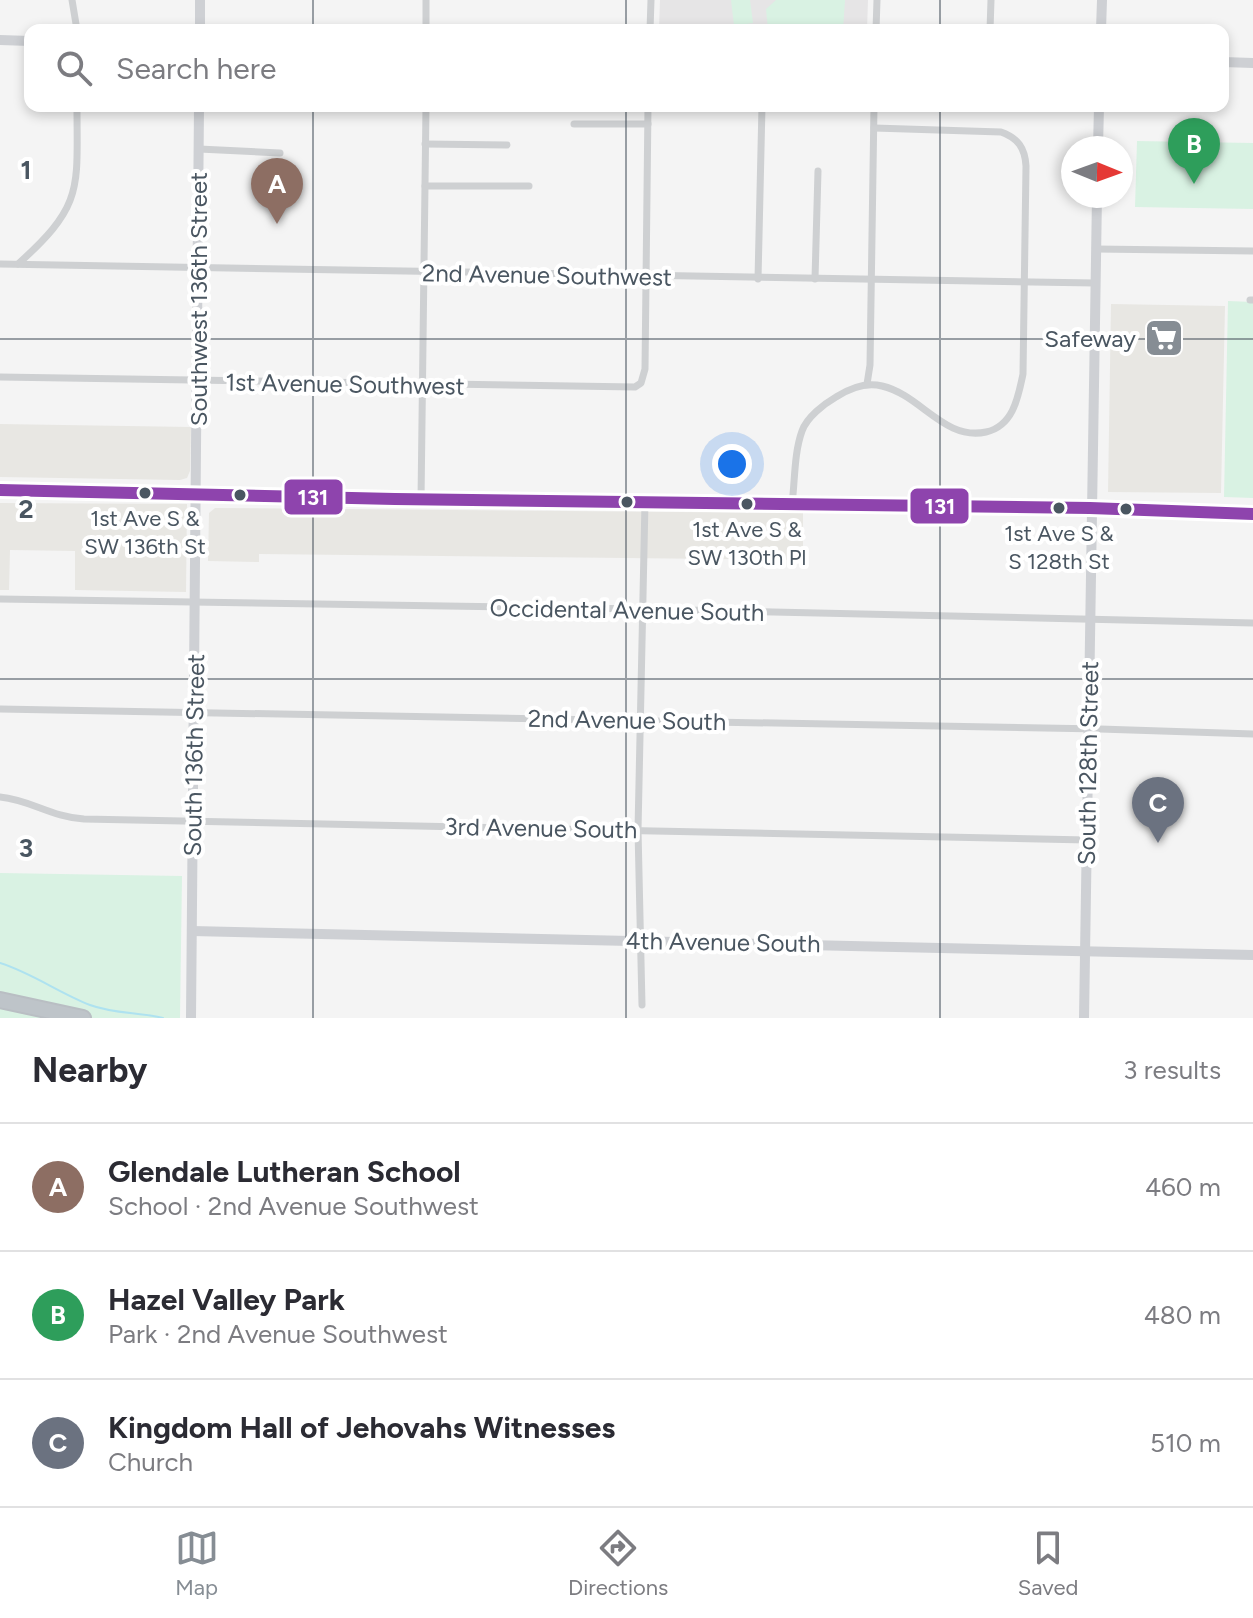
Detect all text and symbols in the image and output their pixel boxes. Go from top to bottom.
search box [24,24,1229,112]
icon: search [52,46,96,90]
text: Search here [116,50,276,87]
pin: B [1168,118,1220,184]
north arrow [1061,136,1133,208]
text: 1 [21,154,31,186]
pin: A [251,158,303,224]
street label: Southwest 136th Street [184,172,213,426]
street label: 2nd Avenue Southwest [422,258,672,292]
supermarket icon: Safeway [1143,317,1185,359]
place label: Safeway [1044,324,1136,353]
street label: 1st Avenue Southwest [225,367,465,401]
your location [712,444,752,484]
line badge: 131 [283,478,344,516]
text: 131 [298,484,328,511]
marker: 1st Ave S & SW 136th St [137,485,153,501]
unlabelled marker [232,487,248,503]
line badge: 131 [909,487,970,525]
text: 2 [18,493,34,525]
text: 131 [925,493,955,520]
unlabelled marker [619,494,635,510]
marker: 1st Ave S & SW 130th Pl [739,496,755,512]
marker: 1st Ave S & S 128th St [1051,500,1067,516]
unlabelled marker [1118,501,1134,517]
place label: 1st Ave S & SW 136th St [84,505,206,560]
place label: 1st Ave S & SW 130th Pl [688,516,806,571]
place label: 1st Ave S & S 128th St [1004,520,1114,575]
street label: Occidental Avenue South [489,593,765,627]
street label: South 136th Street [178,653,210,857]
street label: South 128th Street [1072,661,1104,865]
street label: 2nd Avenue South [528,704,726,736]
pin: C [1132,777,1184,843]
street label: 3rd Avenue South [444,812,638,844]
text: 3 [19,832,33,864]
street label: 4th Avenue South [625,926,821,958]
text: Nearby [32,1050,147,1091]
text: 3 results [1123,1054,1221,1086]
text: Glendale Lutheran School [108,1153,461,1190]
text: A [49,1171,67,1203]
text: 460 m [1145,1171,1221,1203]
text: School · 2nd Avenue Southwest [108,1190,479,1222]
text: Hazel Valley Park [108,1281,345,1318]
text: B [50,1299,66,1331]
text: 480 m [1144,1299,1221,1331]
text: Park · 2nd Avenue Southwest [108,1318,448,1350]
text: Kingdom Hall of Jehovahs Witnesses [108,1409,615,1446]
text: C [49,1427,67,1459]
text: 510 m [1150,1427,1221,1459]
text: Church [108,1446,193,1478]
tab: Map [175,1526,219,1601]
tab: Directions [568,1526,668,1601]
tab: Saved [1018,1526,1078,1601]

